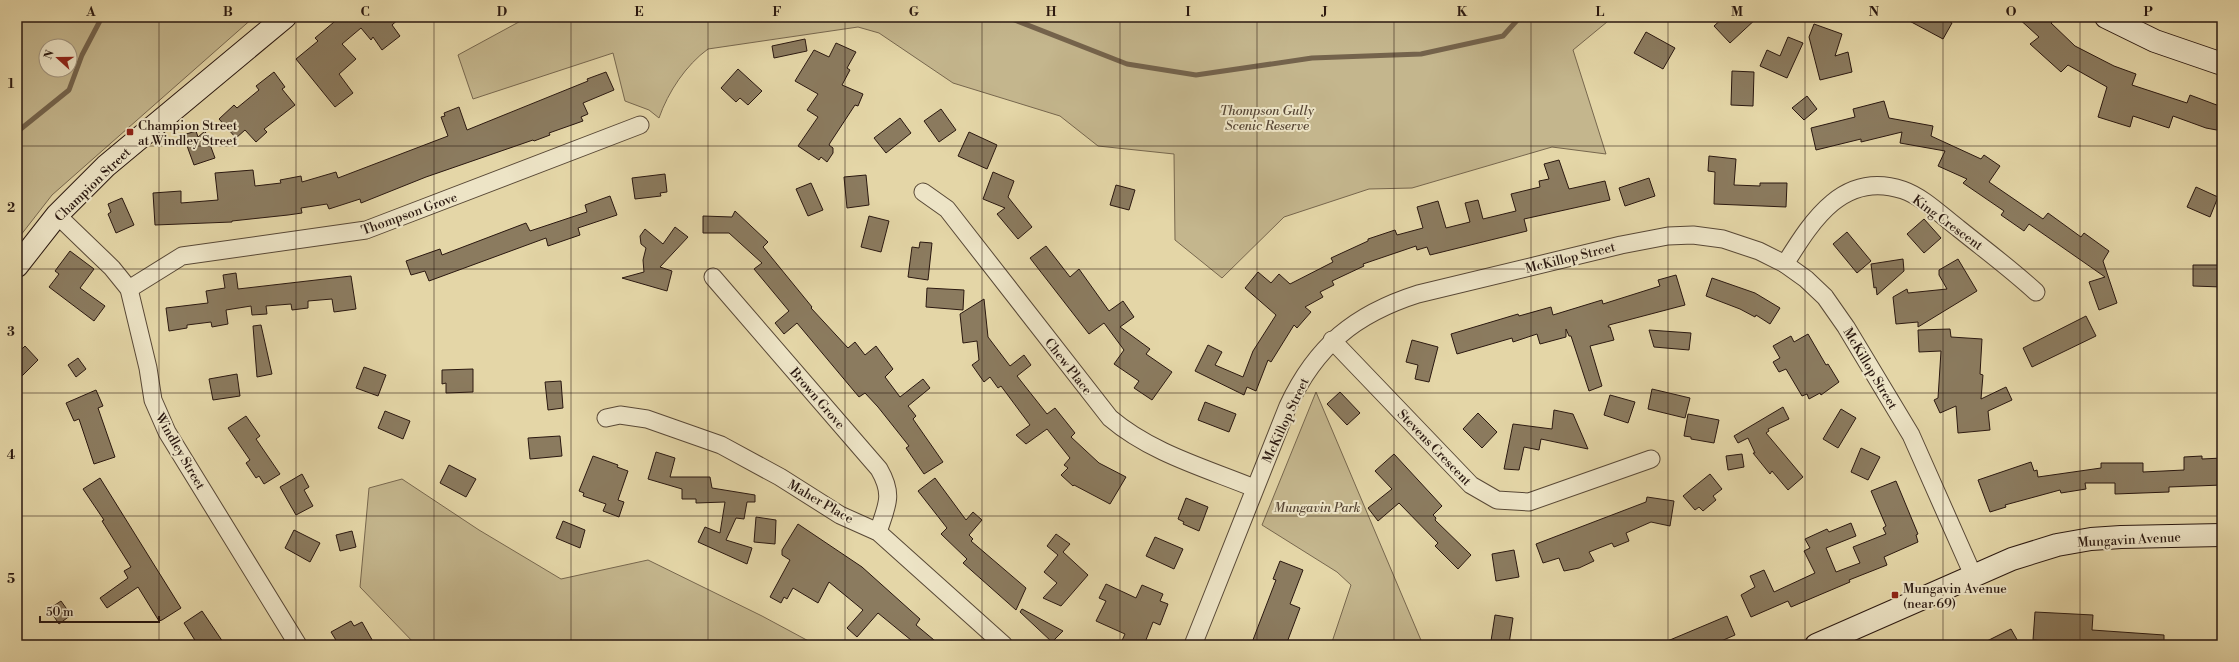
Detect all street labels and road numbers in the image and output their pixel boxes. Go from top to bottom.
street label: Champion Street [51,144,134,225]
street label: Thompson Grove [359,189,460,239]
street label: King Crescent [1909,192,1986,254]
street label: McKillop Street [1524,239,1617,277]
street label: McKillop Street [1840,325,1901,413]
street label: Chew Place [1041,335,1095,398]
street label: Brown Grove [786,364,848,433]
street label: McKillop Street [1259,375,1313,466]
street label: Stevens Crescent [1394,406,1475,489]
street label: Windley Street [151,410,209,493]
street label: Maher Place [785,477,857,527]
street label: Mungavin Avenue [2077,529,2182,551]

